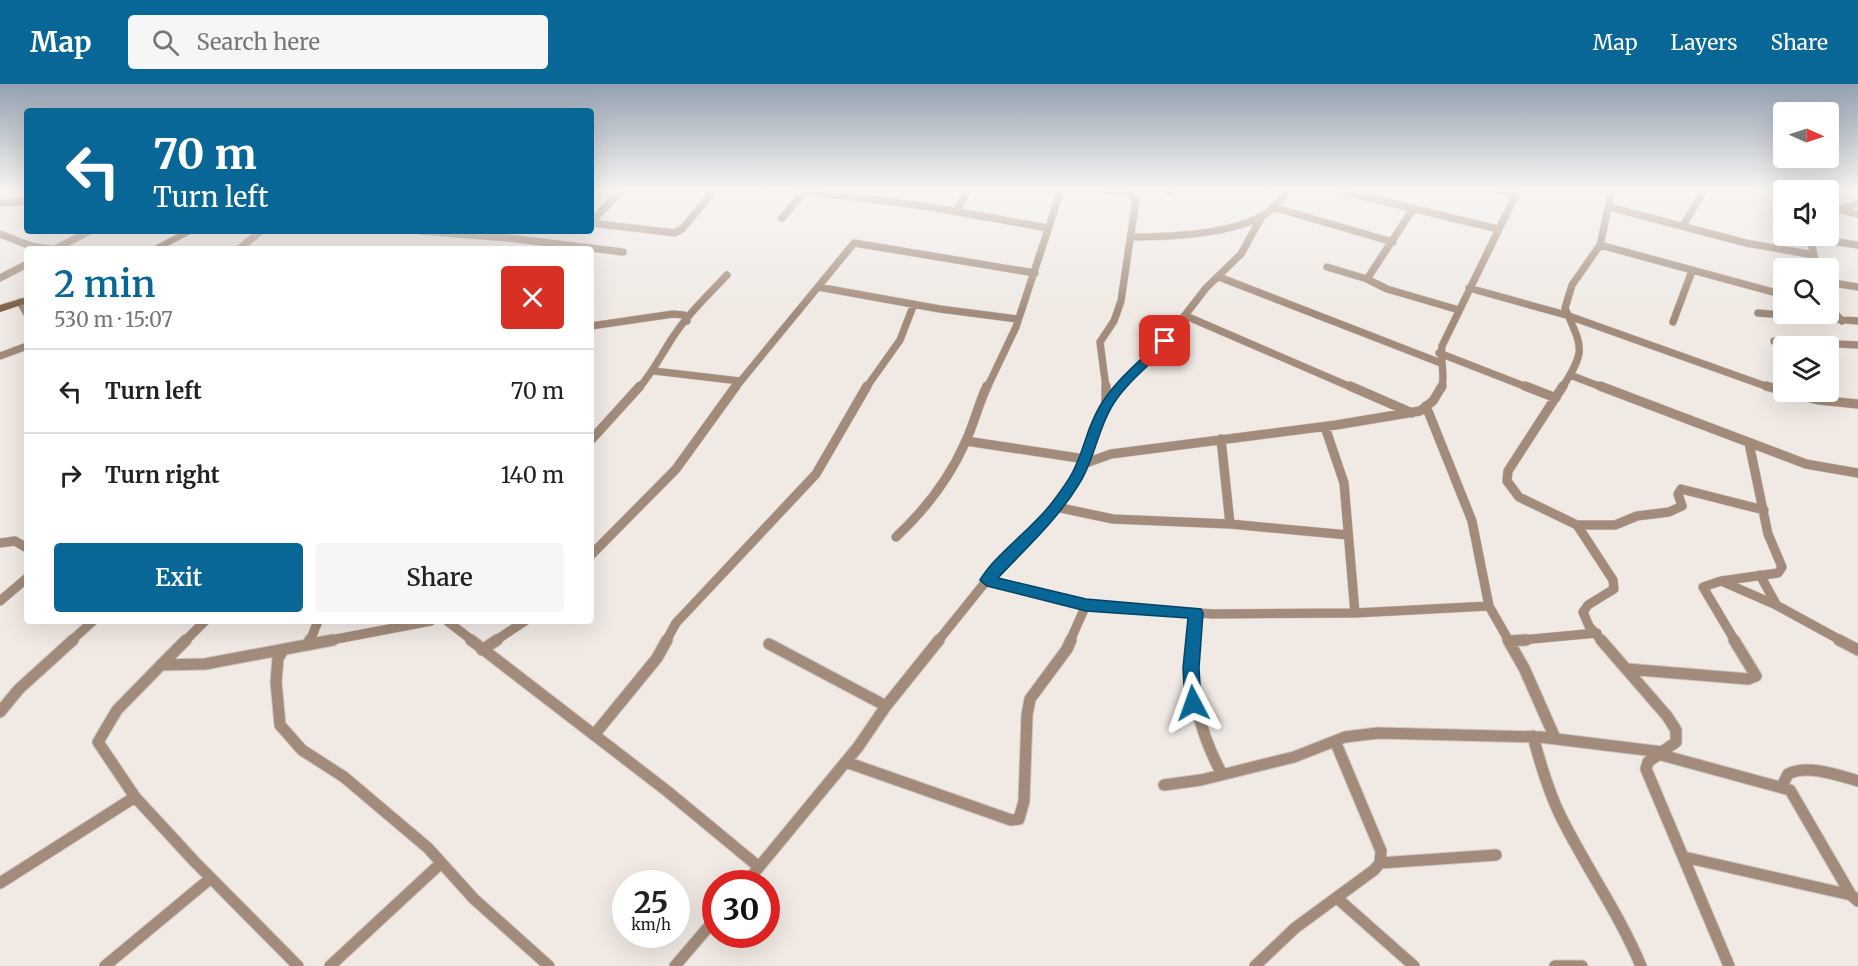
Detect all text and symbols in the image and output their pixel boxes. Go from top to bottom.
search box [128,15,548,69]
text: Map [30,24,92,60]
icon: search [149,26,182,59]
text: Search here [197,28,320,56]
text: Map [1593,29,1638,56]
text: Layers [1671,29,1738,56]
text: Share [1771,29,1828,56]
north arrow [1773,102,1839,168]
map controls [1773,102,1839,402]
text: 70 m [153,128,257,180]
icon: left [54,132,132,210]
text: Turn left [153,180,268,214]
button: sound [1773,180,1839,246]
button: search [1773,258,1839,324]
text: 2 min [54,262,156,307]
button: close [501,266,564,329]
text: 530 m · 15:07 [54,307,173,332]
pin [1139,315,1190,366]
icon: arrive [1148,324,1181,357]
button: layers [1773,336,1839,402]
icon: left [54,375,87,408]
text: Turn left [105,377,202,405]
text: 70 m [511,377,564,405]
icon: right [54,459,87,492]
text: Turn right [105,461,219,489]
text: 140 m [501,461,564,489]
button: Exit [54,543,303,612]
button: Share [315,543,564,612]
position arrow [1161,671,1225,735]
speed limit sign: 30 [702,870,780,948]
text: 25 [634,883,668,921]
text: km/h [631,915,671,934]

